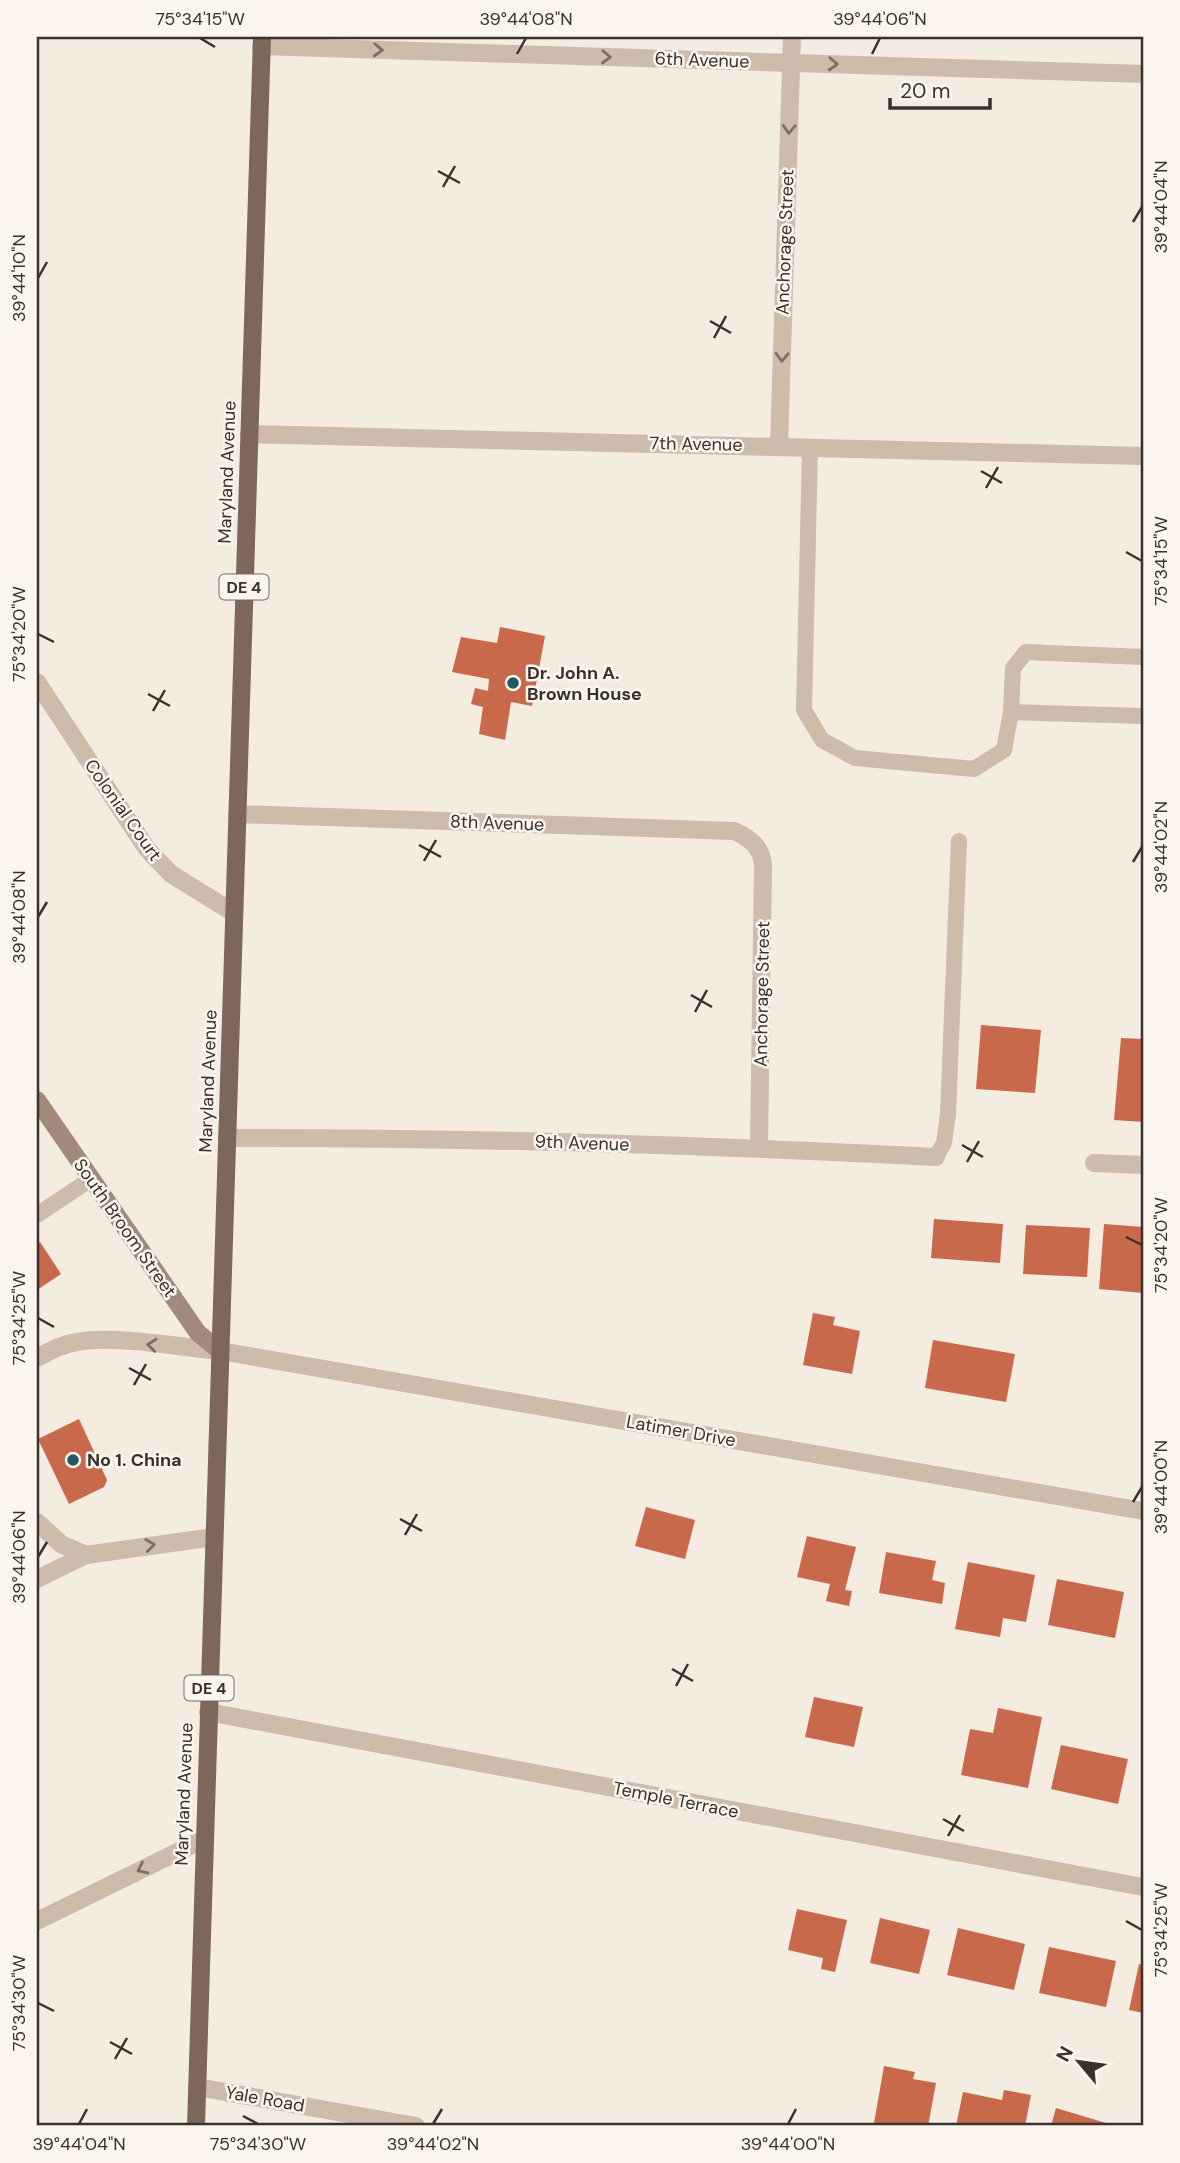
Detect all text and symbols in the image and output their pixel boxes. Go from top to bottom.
text: 75°34'15"W [155,7,245,31]
text: 39°44'08"N [479,7,573,31]
text: 39°44'06"N [833,7,927,31]
one-way arrow [374,42,384,58]
street label: 6th Avenue [654,46,750,74]
one-way arrow [601,50,612,65]
one-way arrow [828,57,839,72]
scale bar [890,66,989,110]
text: 20 m [900,77,951,105]
one-way arrow [782,124,797,135]
text: 39°44'04"N [1149,160,1173,254]
street label: Anchorage Street [770,169,800,315]
text: 39°44'10"N [7,234,31,322]
one-way arrow [774,352,789,363]
street label: Maryland Avenue [213,400,241,544]
street label: 7th Avenue [649,431,743,457]
text: 75°34'15"W [1149,516,1173,606]
road number: DE 4 [219,574,268,600]
text: 75°34'20"W [7,586,31,682]
place label: Dr. John A. Brown House [527,661,642,706]
marker: Dr. John A. Brown House [505,675,521,691]
street label: Colonial Court [79,754,167,866]
text: 39°44'02"N [1149,801,1173,893]
street label: 8th Avenue [449,809,545,837]
text: 39°44'08"N [7,870,31,964]
street label: Anchorage Street [749,921,775,1067]
street label: Maryland Avenue [194,1009,222,1153]
street label: 9th Avenue [534,1129,630,1157]
street label: South Broom Street [68,1154,182,1302]
text: 75°34'20"W [1149,1197,1173,1293]
text: 75°34'25"W [7,1271,31,1365]
one-way arrow [146,1338,157,1353]
street label: Latimer Drive [624,1410,738,1452]
text: 39°44'00"N [1149,1440,1173,1534]
place label: No 1. China [87,1448,182,1472]
marker: No 1. China [65,1452,81,1468]
text: 39°44'06"N [7,1510,31,1604]
one-way arrow [144,1538,155,1553]
road number: DE 4 [184,1676,234,1700]
street label: Maryland Avenue [170,1722,198,1866]
street label: Temple Terrace [611,1776,741,1824]
one-way arrow [137,1861,149,1875]
text: 75°34'25"W [1149,1883,1173,1977]
text: 75°34'30"W [7,1955,31,2051]
north arrow [1044,2026,1114,2096]
text: N [1050,2042,1079,2066]
street label: Yale Road [224,2080,306,2118]
text: 39°44'04"N [32,2132,126,2156]
text: 75°34'30"W [210,2132,306,2156]
text: 39°44'02"N [387,2132,479,2156]
text: 39°44'00"N [741,2132,835,2156]

